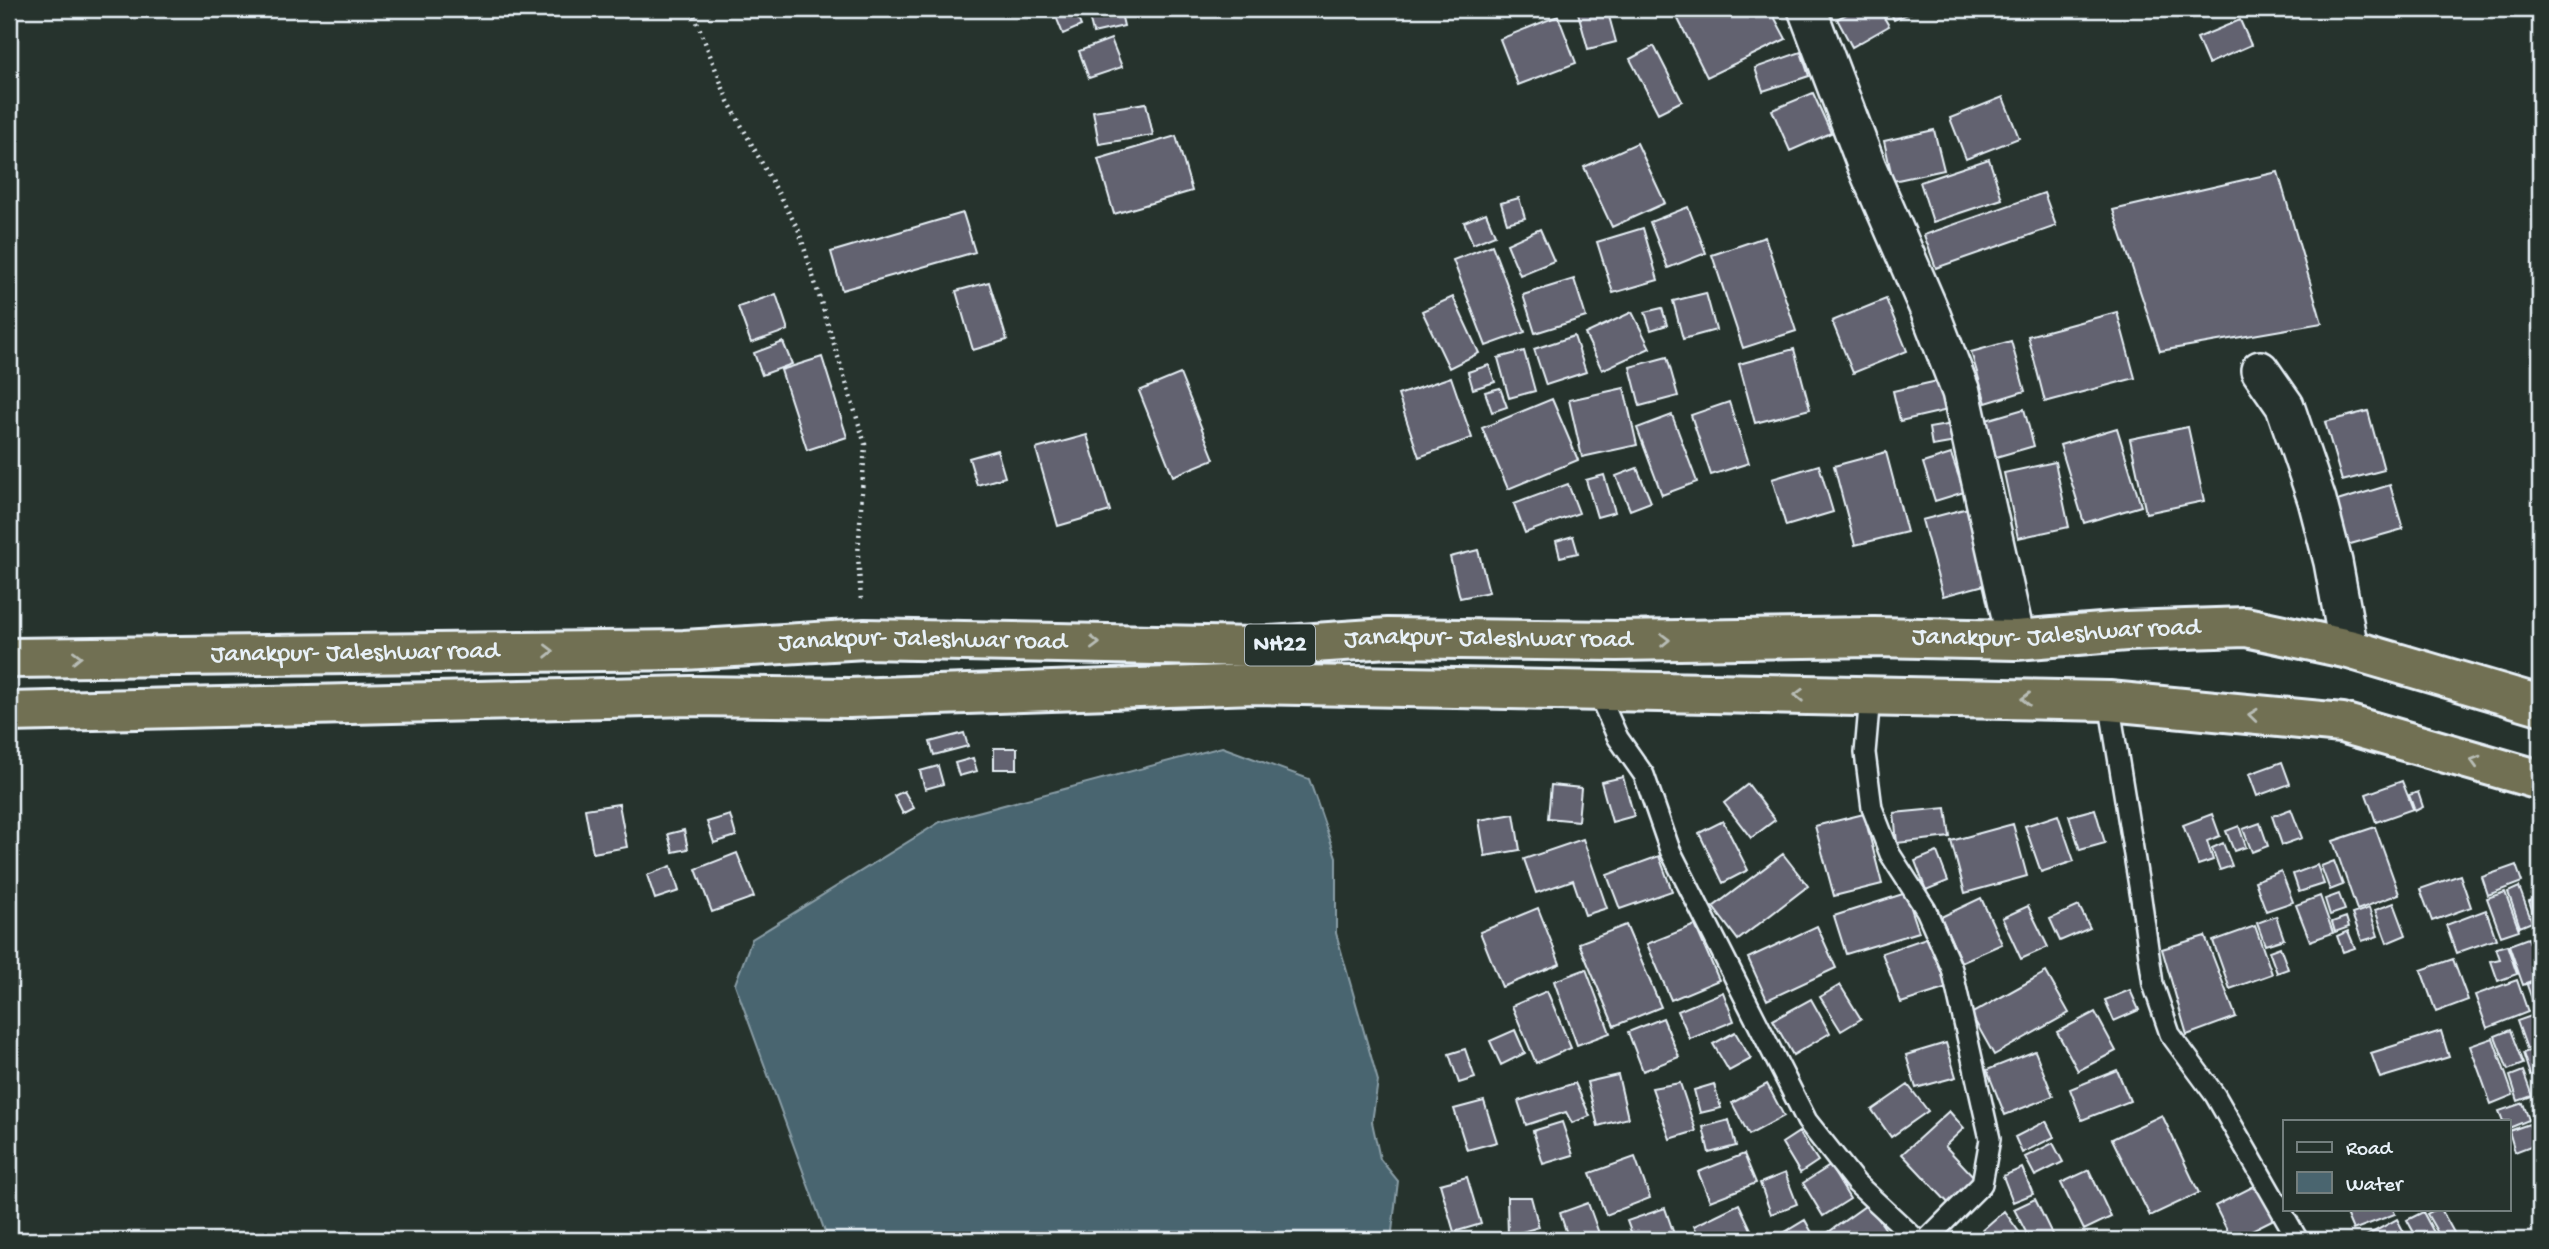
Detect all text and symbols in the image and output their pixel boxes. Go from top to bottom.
street label: Janakpur- Jaleshwar road [1912,613,2202,656]
street label: Janakpur- Jaleshwar road [1343,622,1634,657]
street label: Janakpur- Jaleshwar road [778,623,1069,660]
road number: NH22 [1245,624,1315,666]
one-way arrow [1660,633,1671,648]
one-way arrow [1090,636,1101,651]
street label: Janakpur- Jaleshwar road [211,637,501,671]
one-way arrow [544,644,555,659]
one-way arrow [72,650,83,665]
one-way arrow [1793,687,1804,702]
one-way arrow [2020,691,2031,707]
one-way arrow [2247,707,2259,722]
one-way arrow [2469,755,2481,769]
legend [2283,1120,2510,1210]
text: Road [2346,1138,2394,1163]
text: Water [2346,1174,2404,1199]

